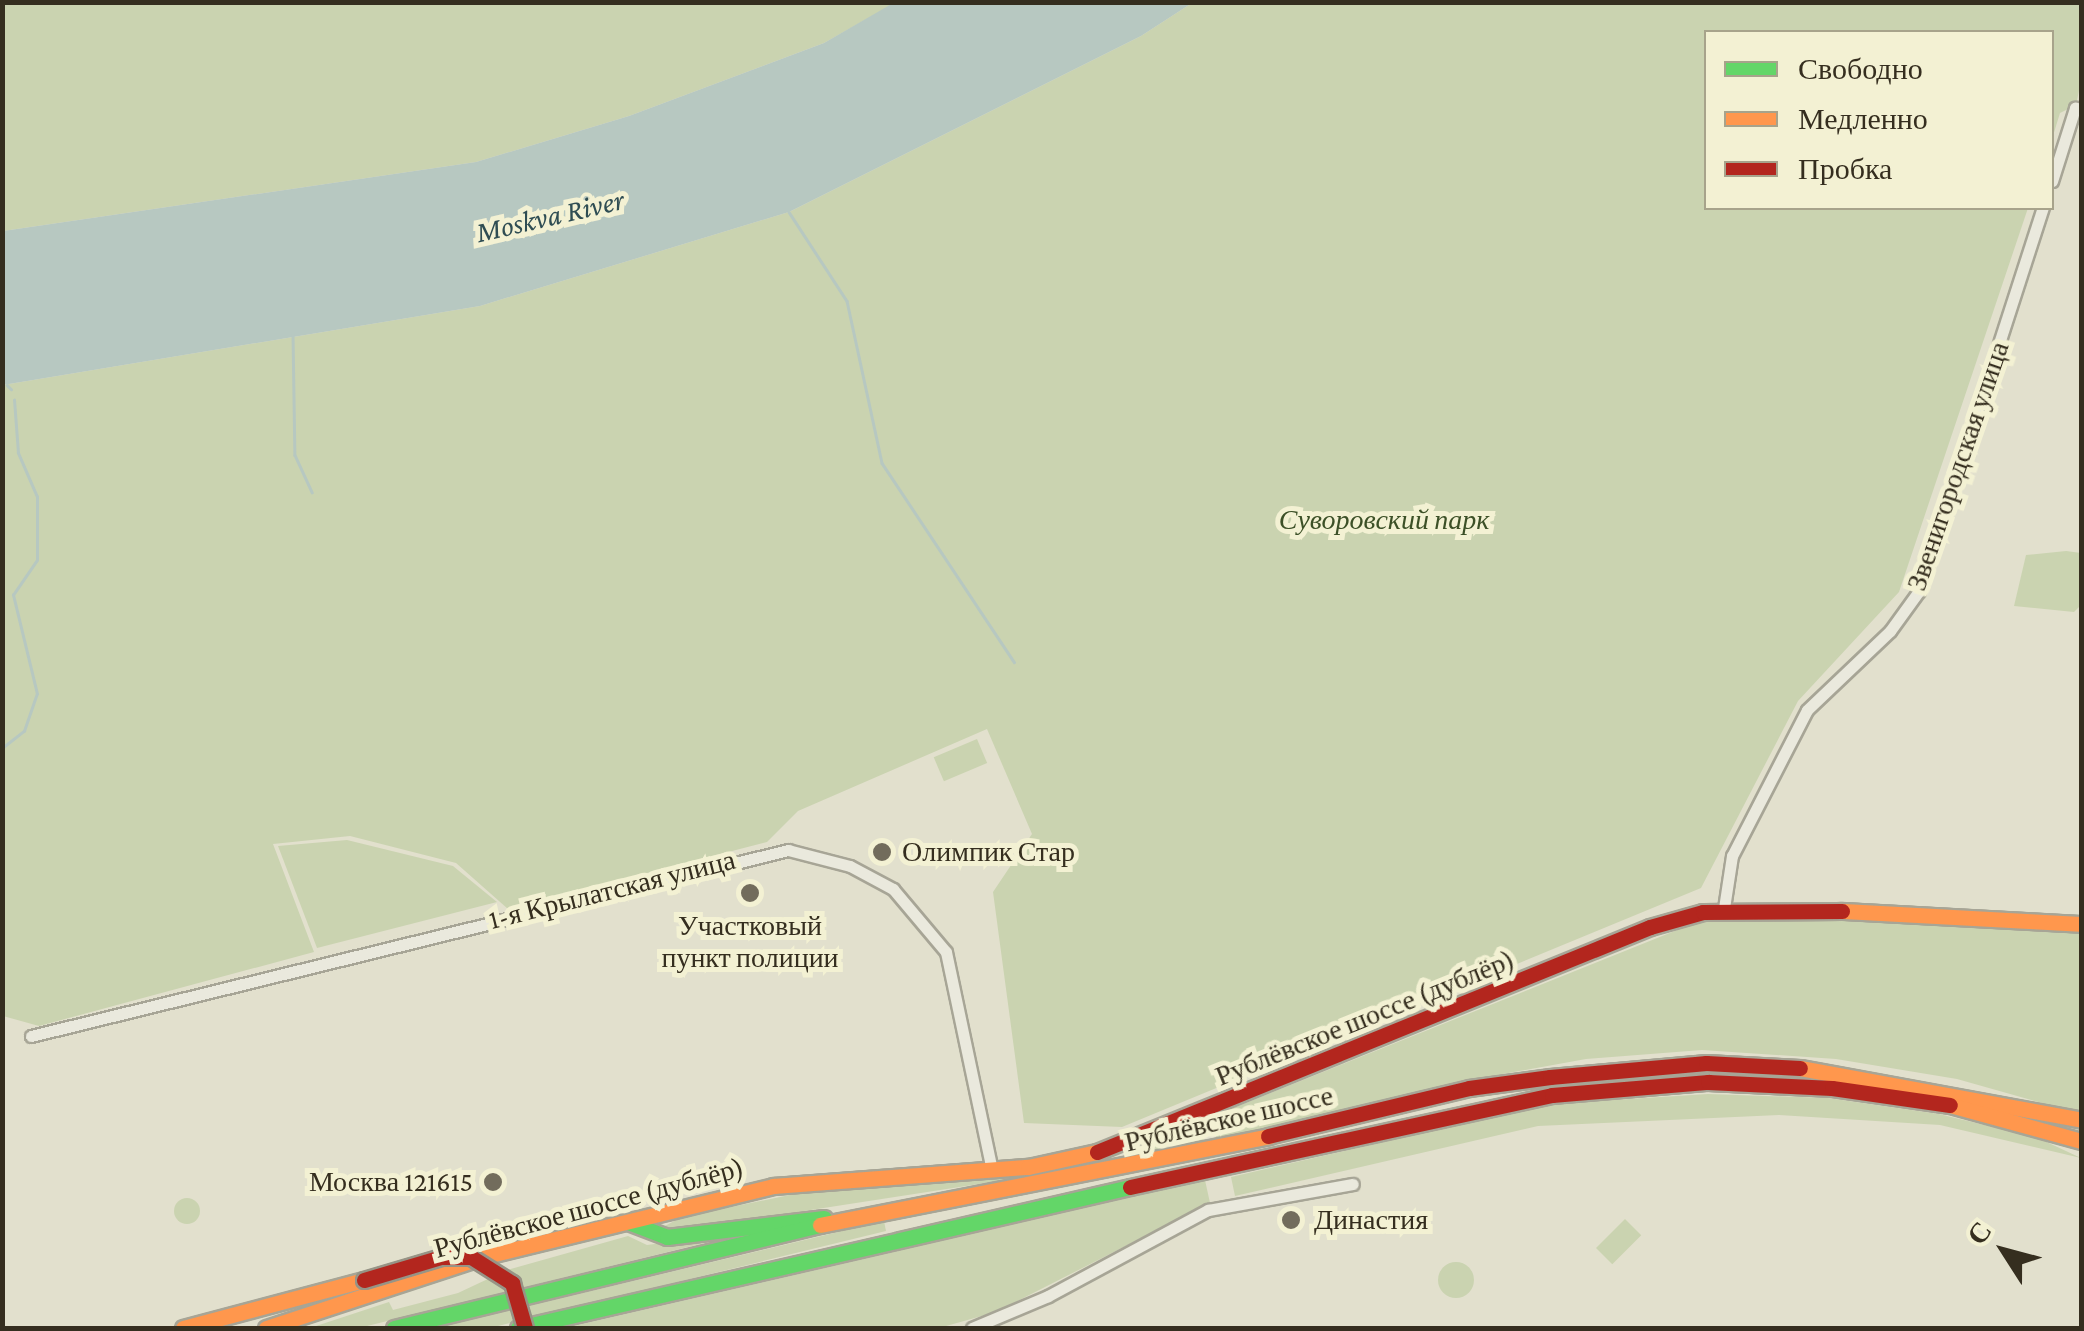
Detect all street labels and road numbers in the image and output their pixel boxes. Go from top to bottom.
street label: Звенигородская улица [1900,337,2016,595]
street label: 1-я Крылатская улица [485,843,739,937]
street label: Рублёвское шоссе (дублёр) [1211,943,1519,1093]
street label: Рублёвское шоссе [1122,1079,1336,1159]
street label: Рублёвское шоссе (дублёр) [430,1150,748,1266]

